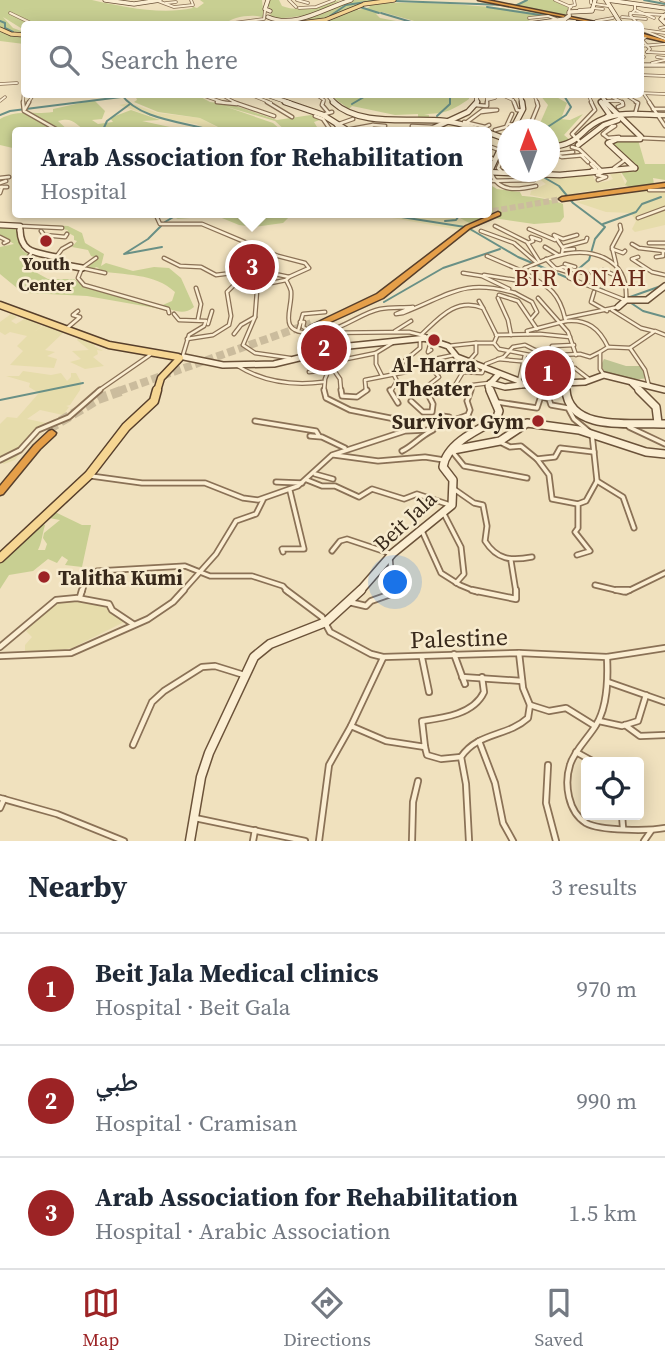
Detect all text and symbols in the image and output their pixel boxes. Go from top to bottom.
search box [21,21,644,98]
icon: search [45,41,83,79]
text: Search here [101,42,238,78]
north arrow [497,119,560,182]
popup [12,127,492,218]
text: Arab Association for Rehabilitation [40,139,464,175]
text: Hospital [40,175,127,207]
marker: Youth Center [38,233,54,249]
pin: 3 [229,241,275,293]
place label: Youth Center [18,251,74,297]
district label: BIR 'ONAH [514,261,648,294]
pin: 2 [301,322,347,374]
marker: Al-Harra Theater [426,332,442,348]
pin: 1 [525,347,571,399]
place label: Al-Harra Theater [392,350,477,403]
place label: Survivor Gym [392,407,524,436]
marker: Survivor Gym [530,413,546,429]
street label: Beit Jala [367,484,443,558]
place label: Talitha Kumi [58,563,183,592]
your location [378,565,412,599]
marker: Talitha Kumi [36,569,52,585]
street label: Palestine [410,620,508,656]
map controls [581,757,644,820]
button: locate [581,757,644,820]
text: Nearby [28,866,127,907]
text: 3 results [551,871,637,903]
text: Beit Jala Medical clinics [95,955,379,991]
text: 1 [45,973,57,1005]
text: 970 m [576,973,637,1005]
text: Hospital · Beit Gala [95,991,291,1023]
text: طبي [95,1064,139,1100]
text: 2 [45,1085,57,1117]
text: 990 m [576,1085,637,1117]
text: Hospital · Cramisan [95,1107,298,1139]
text: Arab Association for Rehabilitation [95,1179,518,1215]
text: 3 [45,1197,57,1229]
text: 1.5 km [568,1197,637,1229]
text: Hospital · Arabic Association [95,1215,391,1247]
tab: Map [82,1284,120,1352]
tab: Directions [283,1284,371,1352]
tab: Saved [535,1284,583,1352]

